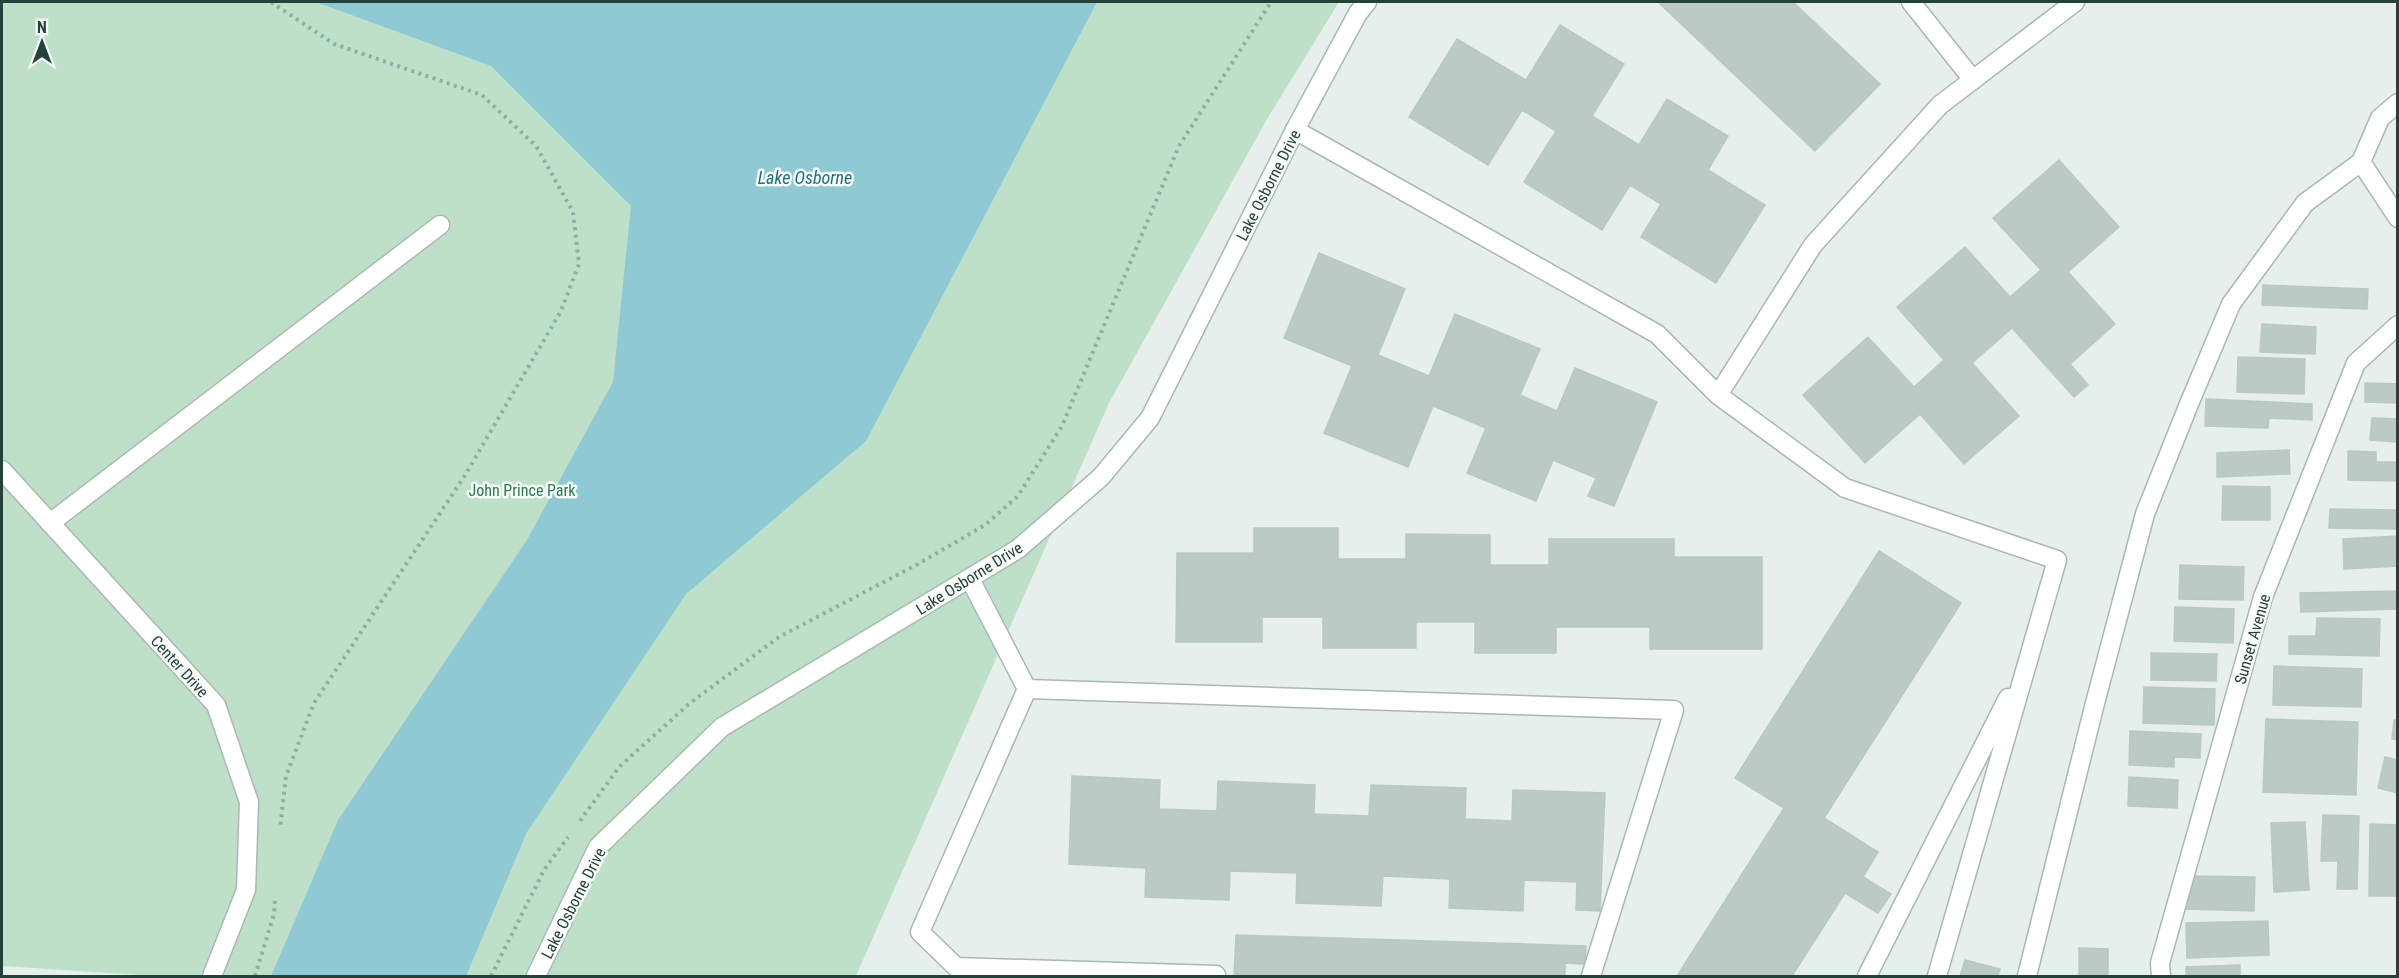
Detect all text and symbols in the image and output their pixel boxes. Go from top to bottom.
north arrow [12,12,72,72]
text: N [37,18,47,37]
street label: Lake Osborne Drive [1232,127,1305,244]
water label: Lake Osborne [758,167,852,188]
park label: John Prince Park [468,481,576,500]
street label: Lake Osborne Drive [912,538,1026,619]
street label: Sunset Avenue [2231,592,2274,686]
street label: Center Drive [147,631,212,701]
street label: Lake Osborne Drive [537,845,610,962]

